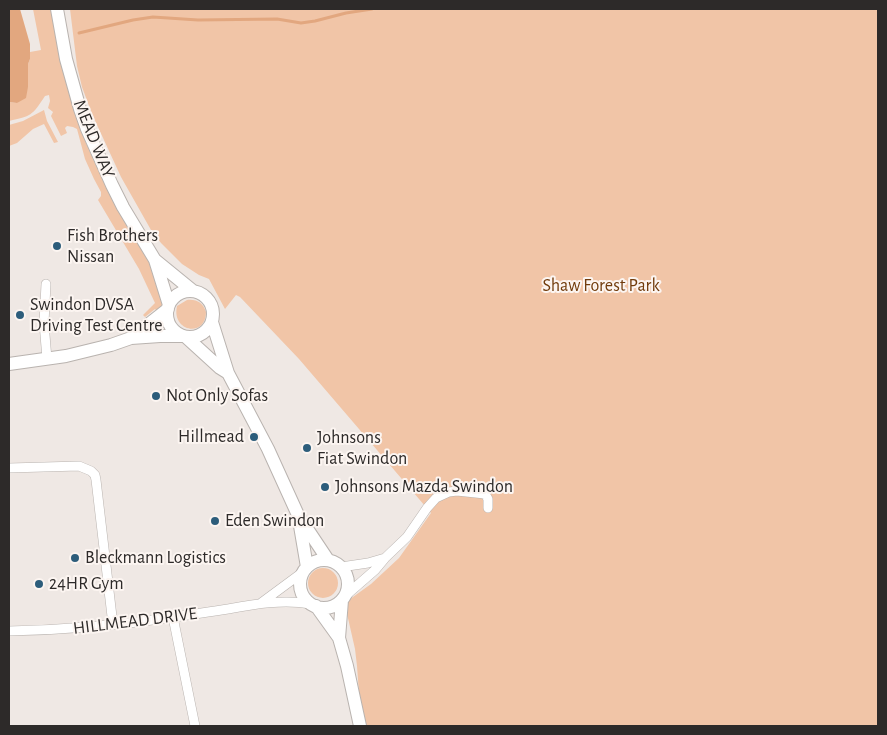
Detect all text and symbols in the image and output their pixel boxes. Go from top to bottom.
street label: MEAD WAY [69,97,119,181]
place label: Fish Brothers Nissan [67,225,158,268]
marker: Fish Brothers Nissan [51,240,63,252]
park label: Shaw Forest Park [542,275,660,297]
place label: Swindon DVSA Driving Test Centre [30,294,162,336]
marker: Swindon DVSA Driving Test Centre [14,309,26,321]
place label: Not Only Sofas [166,385,268,407]
marker: Not Only Sofas [150,390,162,402]
place label: Hillmead [178,426,244,448]
place label: Johnsons Fiat Swindon [317,427,407,469]
marker: Hillmead [248,431,260,443]
marker: Johnsons Fiat Swindon [301,442,313,454]
place label: Johnsons Mazda Swindon [335,476,513,498]
marker: Johnsons Mazda Swindon [319,481,331,493]
place label: Eden Swindon [225,510,324,532]
marker: Eden Swindon [209,515,221,527]
place label: Bleckmann Logistics [85,547,226,569]
marker: Bleckmann Logistics [69,552,81,564]
place label: 24HR Gym [49,573,124,595]
marker: 24HR Gym [33,578,45,590]
street label: HILLMEAD DRIVE [72,603,198,639]

